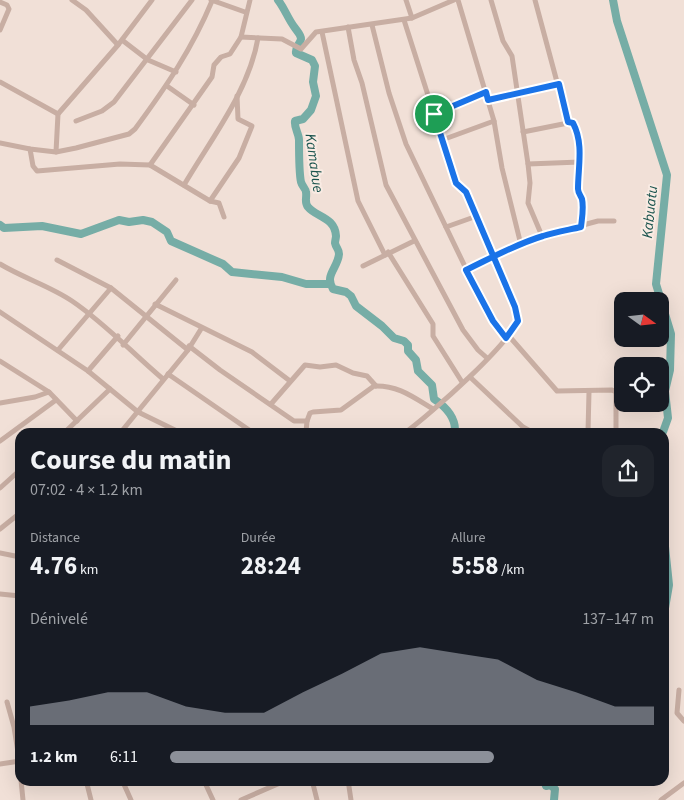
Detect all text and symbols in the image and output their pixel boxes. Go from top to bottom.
pin [413,93,455,135]
icon: arrive [420,100,448,128]
water label: Kamabue [299,132,329,194]
water label: Kabuatu [637,185,663,239]
north arrow [614,292,669,348]
map controls [614,292,669,412]
button: locate [614,357,669,412]
text: Course du matin [30,440,231,480]
button: share [602,445,654,497]
text: 07:02 · 4 × 1.2 km [30,479,143,501]
text: Distance [30,528,80,548]
text: Durée [241,528,276,548]
text: Allure [451,528,485,548]
text: 4.76 [30,548,77,584]
text: 28:24 [241,548,301,584]
text: 5:58 [451,548,498,584]
text: km [77,560,98,580]
text: /km [498,560,525,580]
text: Dénivelé [30,608,88,630]
text: 137–147 m [582,608,654,630]
text: 1.2 km [30,746,77,768]
text: 6:11 [110,746,138,768]

